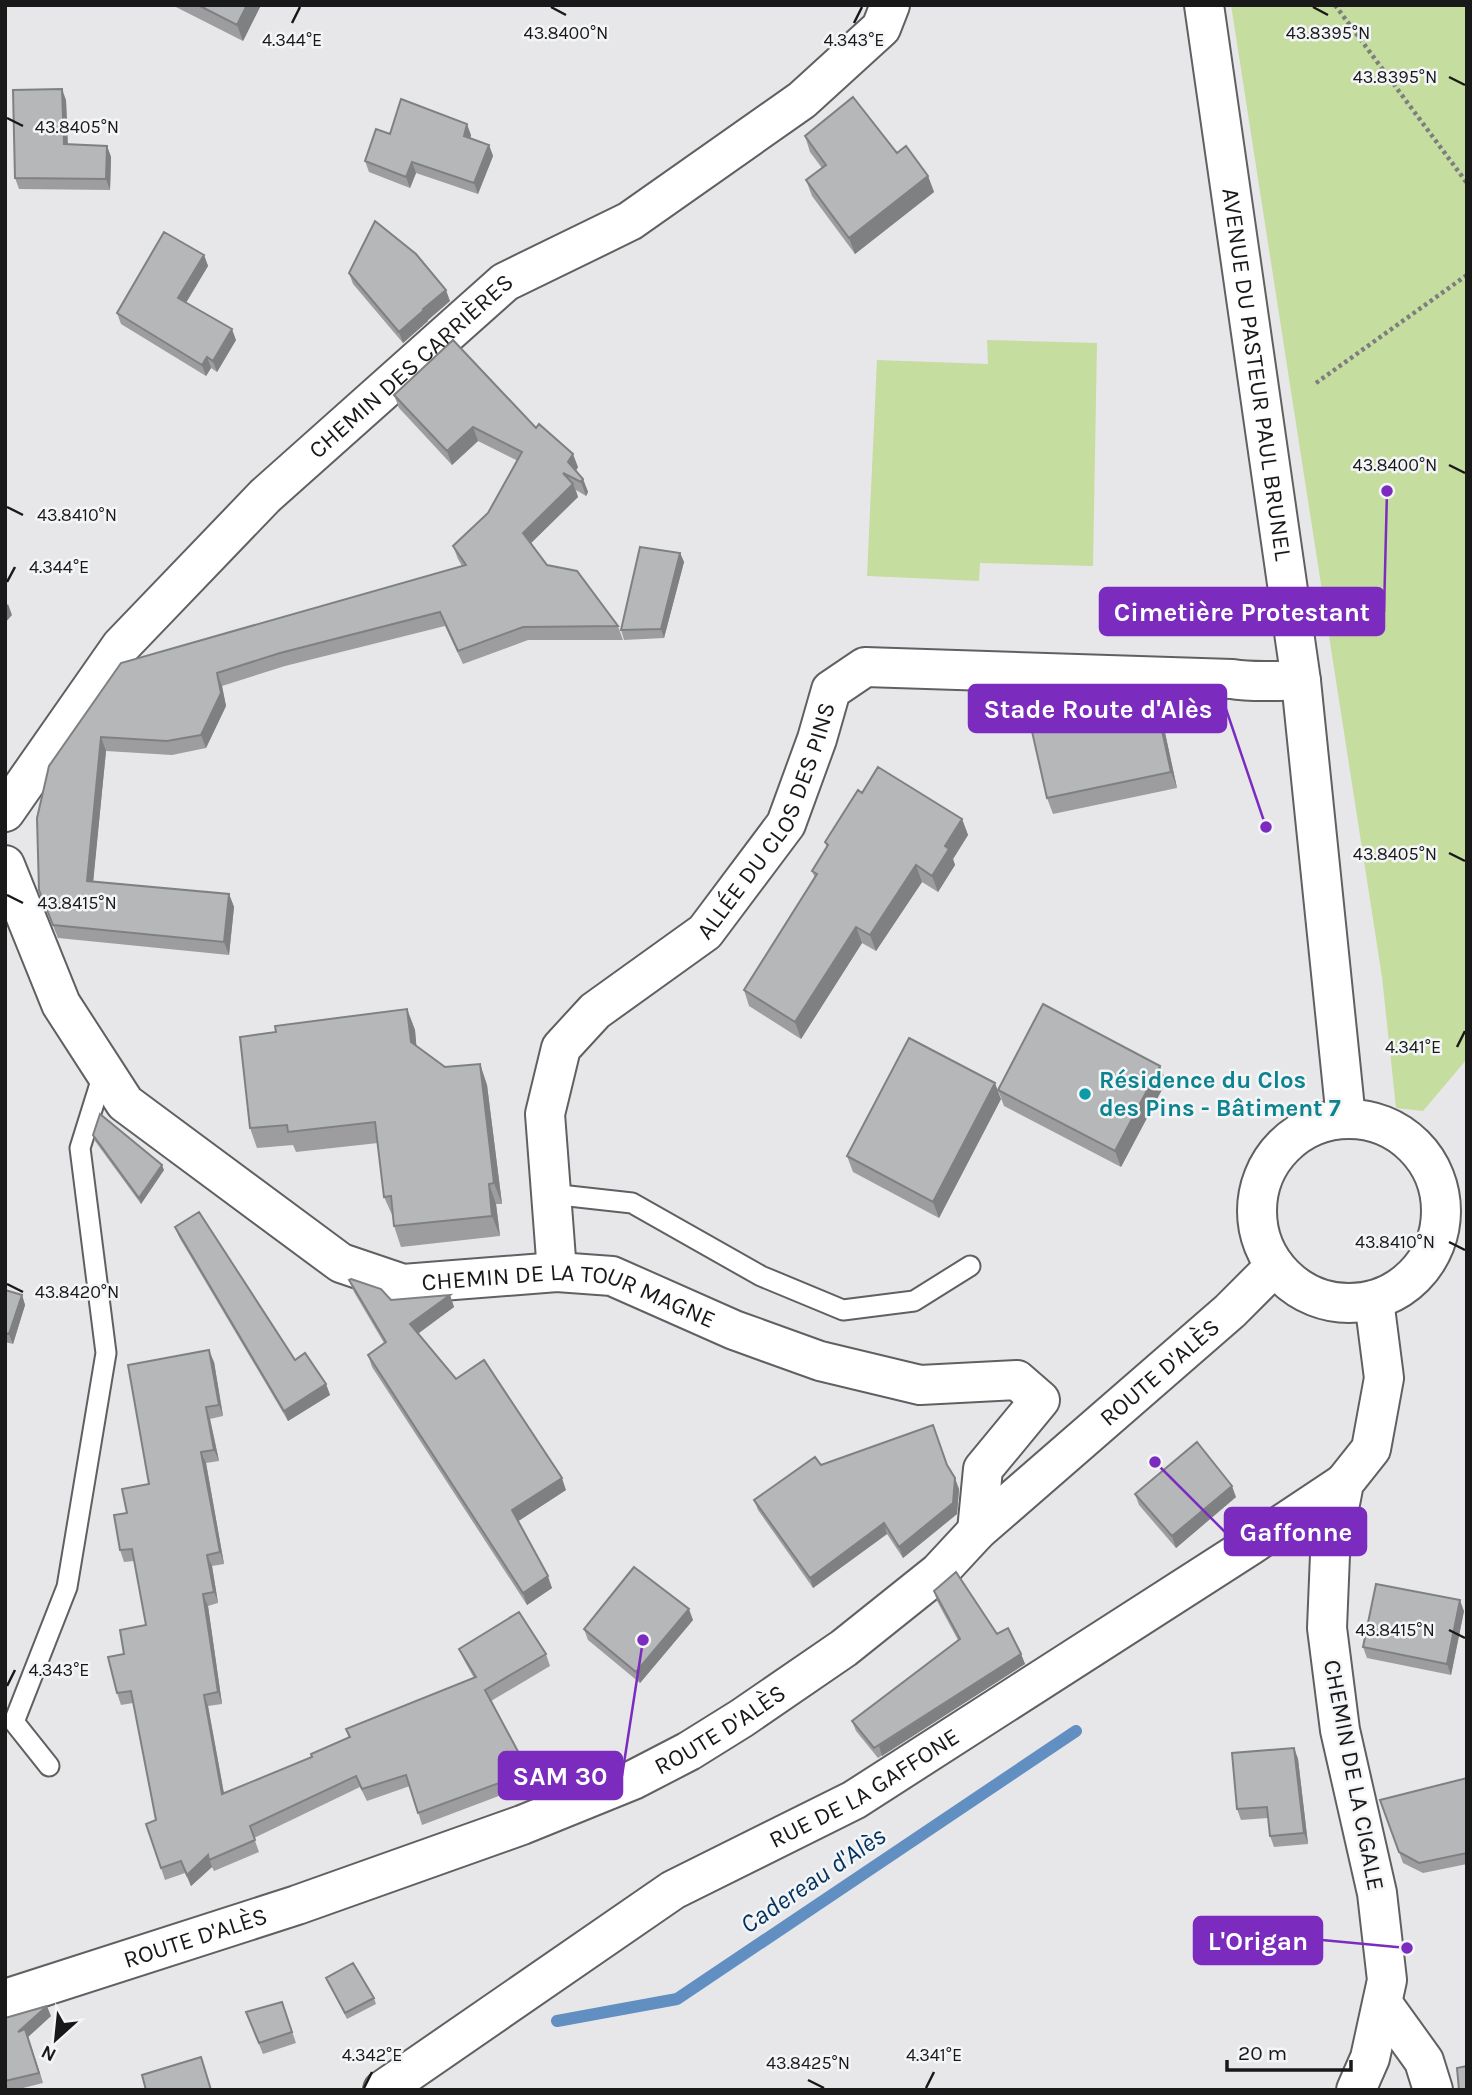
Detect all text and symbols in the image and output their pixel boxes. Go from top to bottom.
text: 43.8400°N [524,22,608,44]
text: 43.8395°N [1286,22,1370,44]
text: 4.344°E [262,29,322,51]
text: 4.343°E [824,29,884,51]
text: 43.8395°N [1353,66,1437,88]
text: 43.8405°N [35,116,119,138]
street label: AVENUE DU PASTEUR PAUL BRUNEL [1216,186,1298,563]
street label: CHEMIN DES CARRIÈRES [303,268,519,464]
text: 43.8400°N [1353,454,1437,476]
text: 43.8410°N [37,504,117,526]
text: 4.344°E [29,556,89,578]
callout: Cimetière Protestant [1100,588,1384,635]
text: Cimetière Protestant [1114,597,1370,628]
callout: Stade Route d'Alès [969,685,1226,732]
text: Stade Route d'Alès [983,694,1213,725]
street label: ALLÉE DU CLOS DES PINS [691,699,841,945]
text: 43.8405°N [1353,843,1437,865]
text: 43.8415°N [37,892,117,914]
text: 4.341°E [1385,1036,1441,1058]
place label: Résidence du Clos des Pins - Bâtiment 7 [1099,1066,1341,1122]
marker: Résidence du Clos des Pins - Bâtiment 7 [1077,1086,1093,1102]
text: 43.8410°N [1355,1231,1435,1253]
street label: CHEMIN DE LA TOUR MAGNE [421,1258,720,1334]
text: 43.8420°N [35,1281,119,1303]
street label: ROUTE D'ALÈS [1094,1313,1225,1432]
callout: Gaffonne [1225,1508,1366,1555]
text: Gaffonne [1240,1517,1352,1548]
text: 43.8415°N [1355,1619,1435,1641]
street label: CHEMIN DE LA CIGALE [1318,1657,1390,1893]
text: 4.343°E [29,1659,89,1681]
street label: ROUTE D'ALÈS [650,1678,791,1780]
street label: RUE DE LA GAFFONE [764,1722,964,1854]
callout: SAM 30 [499,1752,622,1799]
text: SAM 30 [513,1761,607,1792]
water label: Cadereau d'Alès [734,1820,892,1940]
street label: ROUTE D'ALÈS [120,1902,271,1974]
callout: L'Origan [1194,1917,1322,1964]
text: L'Origan [1208,1926,1308,1957]
north arrow [21,2004,91,2074]
scale bar [1227,2028,1351,2072]
text: N [38,2040,60,2066]
text: 20 m [1238,2041,1287,2065]
text: 4.342°E [342,2044,402,2066]
text: 4.341°E [906,2044,962,2066]
text: 43.8425°N [766,2052,850,2074]

